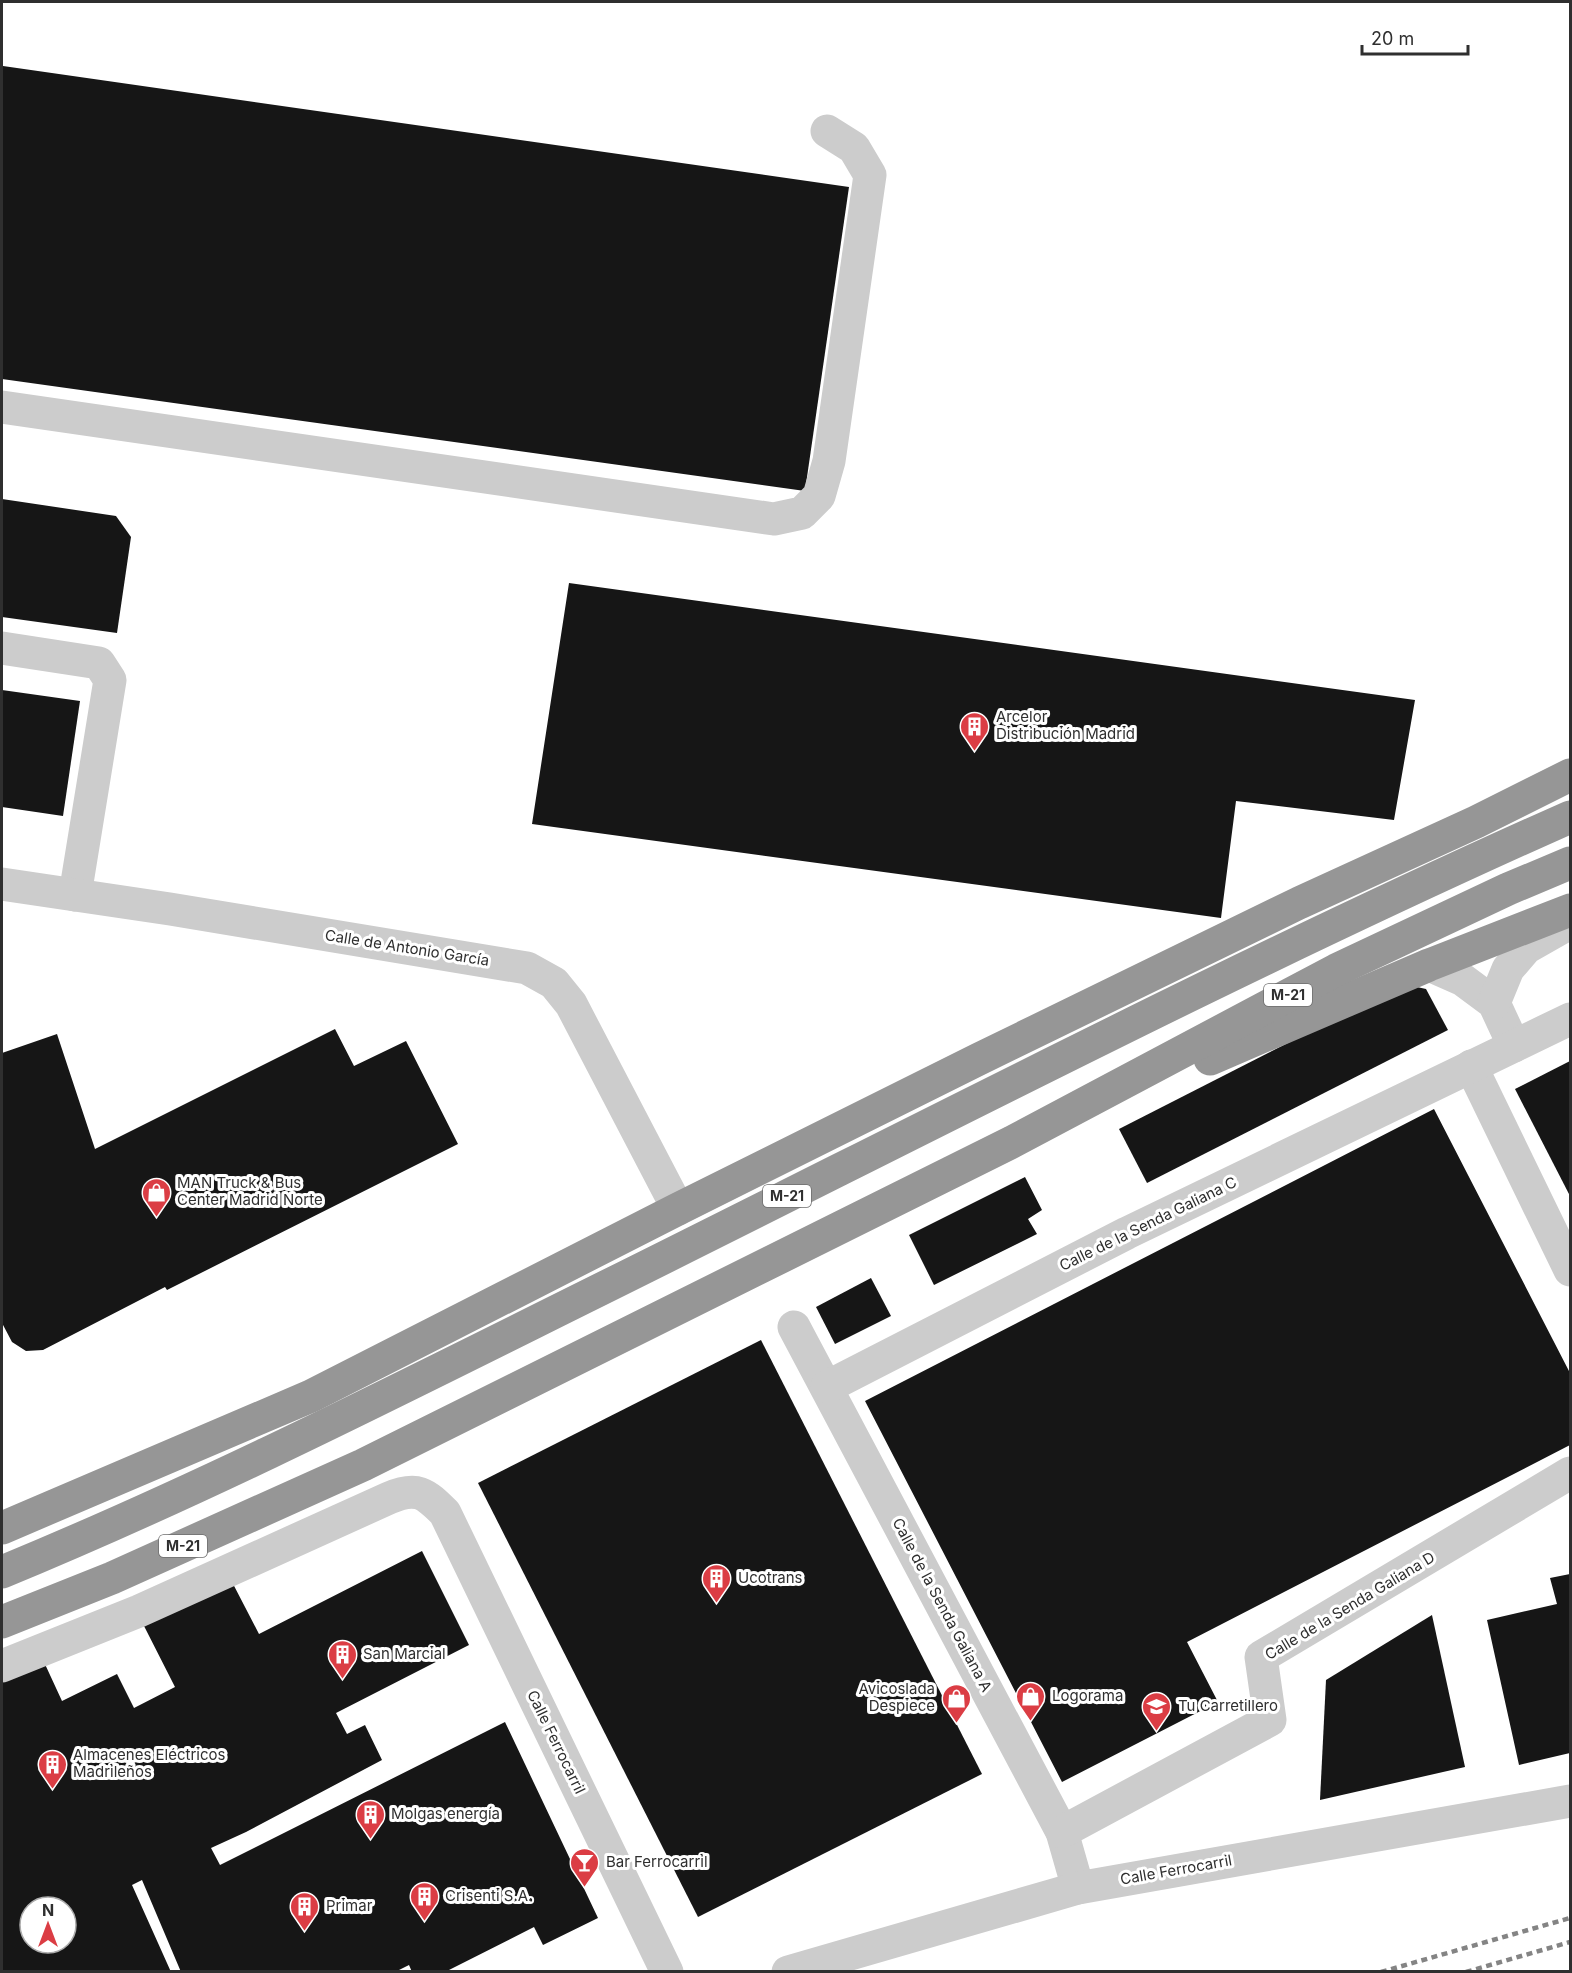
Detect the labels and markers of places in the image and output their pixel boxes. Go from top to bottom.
place label: Arcelor Distribución Madrid [996,707,1135,743]
building icon: Arcelor Distribución Madrid [959,710,991,752]
place label: MAN Truck & Bus Center Madrid Norte [177,1173,323,1209]
shop icon: MAN Truck & Bus Center Madrid Norte [140,1176,172,1218]
building icon: Ucotrans [701,1562,733,1604]
place label: Ucotrans [738,1568,803,1587]
building icon: San Marcial [326,1638,358,1680]
place label: San Marcial [363,1644,446,1663]
place label: Avicoslada Despiece [858,1679,935,1715]
shop icon: Logorama [1015,1680,1047,1722]
shop icon: Avicoslada Despiece [940,1682,972,1724]
place label: Logorama [1052,1686,1123,1705]
school or university icon: Tu Carretillero [1141,1690,1173,1732]
place label: Tu Carretillero [1178,1696,1278,1715]
place label: Almacenes Eléctricos Madrileños [73,1745,226,1781]
building icon: Almacenes Eléctricos Madrileños [36,1748,68,1790]
building icon: Molgas energía [354,1798,386,1840]
place label: Molgas energía [391,1804,500,1823]
bar icon: Bar Ferrocarril [569,1846,601,1888]
place label: Bar Ferrocarril [606,1852,708,1871]
building icon: Crisenti S.A. [408,1880,440,1922]
place label: Crisenti S.A. [445,1886,532,1905]
building icon: Primar [289,1890,321,1932]
place label: Primar [326,1896,373,1915]

